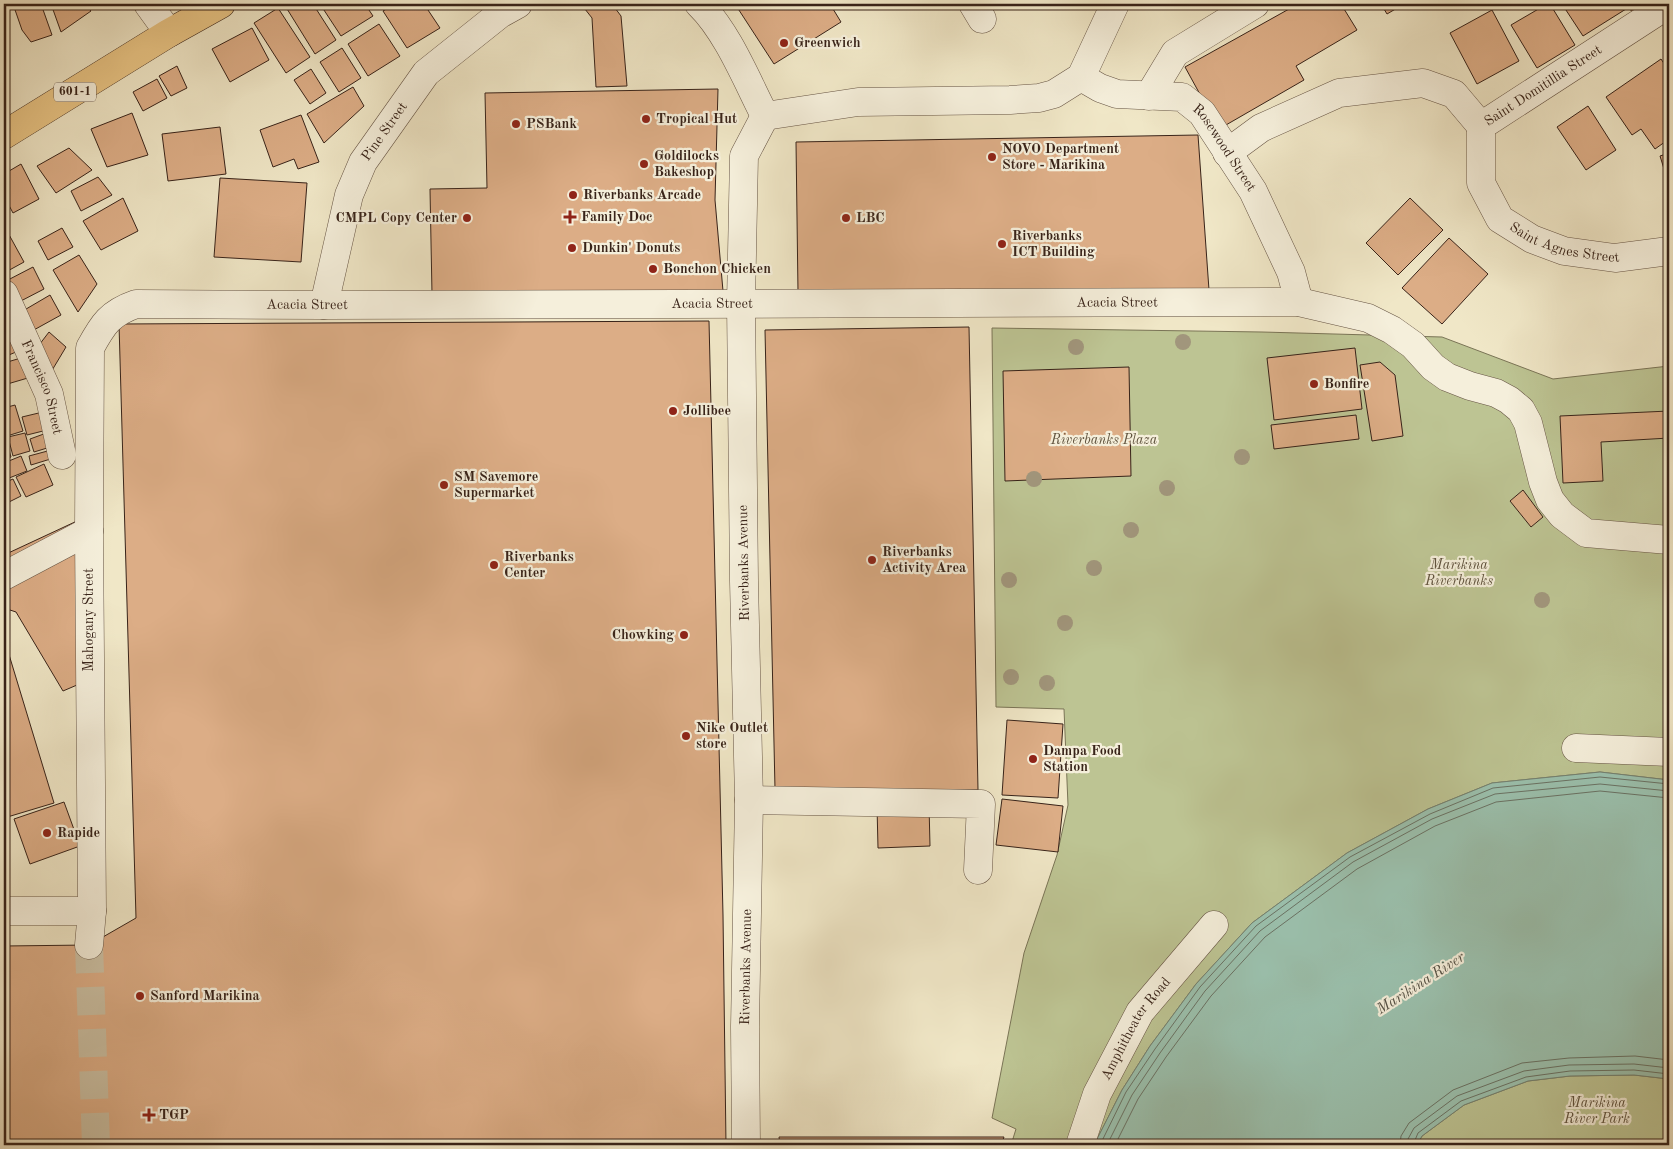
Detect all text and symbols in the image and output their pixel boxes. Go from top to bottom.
place label: Greenwich [794,36,861,50]
marker: Greenwich [778,37,790,49]
street label: Saint Domitillia Street [1482,43,1604,129]
road number: 601-1 [54,82,96,101]
street label: Pine Street [359,99,410,163]
street label: Rosewood Street [1190,101,1258,194]
place label: Tropical Hut [656,112,737,126]
marker: Tropical Hut [640,113,652,125]
place label: PSBank [526,117,577,131]
marker: PSBank [510,118,522,130]
place label: NOVO Department Store - Marikina [1002,142,1119,172]
place label: Goldilocks Bakeshop [654,149,719,179]
marker: NOVO Department Store - Marikina [986,151,998,163]
marker: Goldilocks Bakeshop [638,158,650,170]
place label: Riverbanks Arcade [583,188,701,202]
marker: Riverbanks Arcade [567,189,579,201]
marker: Family Doc [563,210,577,224]
place label: Family Doc [581,210,653,224]
place label: CMPL Copy Center [336,211,457,225]
place label: LBC [856,211,885,225]
marker: CMPL Copy Center [461,212,473,224]
marker: LBC [840,212,852,224]
street label: Saint Agnes Street [1507,220,1620,265]
place label: Riverbanks ICT Building [1012,229,1095,259]
marker: Riverbanks ICT Building [996,238,1008,250]
place label: Dunkin' Donuts [582,241,680,255]
marker: Dunkin' Donuts [566,242,578,254]
place label: Bonchon Chicken [663,262,771,276]
marker: Bonchon Chicken [647,263,659,275]
street label: Acacia Street [1076,295,1158,310]
street label: Acacia Street [671,297,753,311]
street label: Acacia Street [266,298,348,312]
street label: Francisco Street [19,338,64,436]
place label: Bonfire [1324,377,1369,391]
marker: Bonfire [1308,378,1320,390]
place label: Jollibee [683,404,731,418]
marker: Jollibee [667,405,679,417]
park label: Riverbanks Plaza [1050,433,1158,447]
place label: SM Savemore Supermarket [454,470,538,500]
marker: SM Savemore Supermarket [438,479,450,491]
street label: Riverbanks Avenue [736,505,752,621]
place label: Riverbanks Activity Area [882,545,966,575]
place label: Riverbanks Center [504,550,574,580]
marker: Riverbanks Activity Area [866,554,878,566]
park label: Marikina Riverbanks [1424,558,1493,588]
marker: Riverbanks Center [488,559,500,571]
street label: Mahogany Street [82,568,96,672]
place label: Chowking [612,628,674,642]
marker: Chowking [678,629,690,641]
place label: Nike Outlet store [696,721,768,751]
marker: Nike Outlet store [680,730,692,742]
place label: Dampa Food Station [1043,744,1122,774]
marker: Dampa Food Station [1027,753,1039,765]
place label: Rapide [57,826,100,840]
marker: Rapide [41,827,53,839]
street label: Riverbanks Avenue [738,909,754,1025]
water label: Marikina River [1373,950,1468,1019]
street label: Amphitheater Road [1099,975,1173,1082]
place label: Sanford Marikina [150,989,260,1003]
marker: Sanford Marikina [134,990,146,1002]
park label: Marikina River Park [1563,1096,1630,1126]
place label: TGP [159,1108,189,1122]
marker: TGP [143,1109,155,1121]

